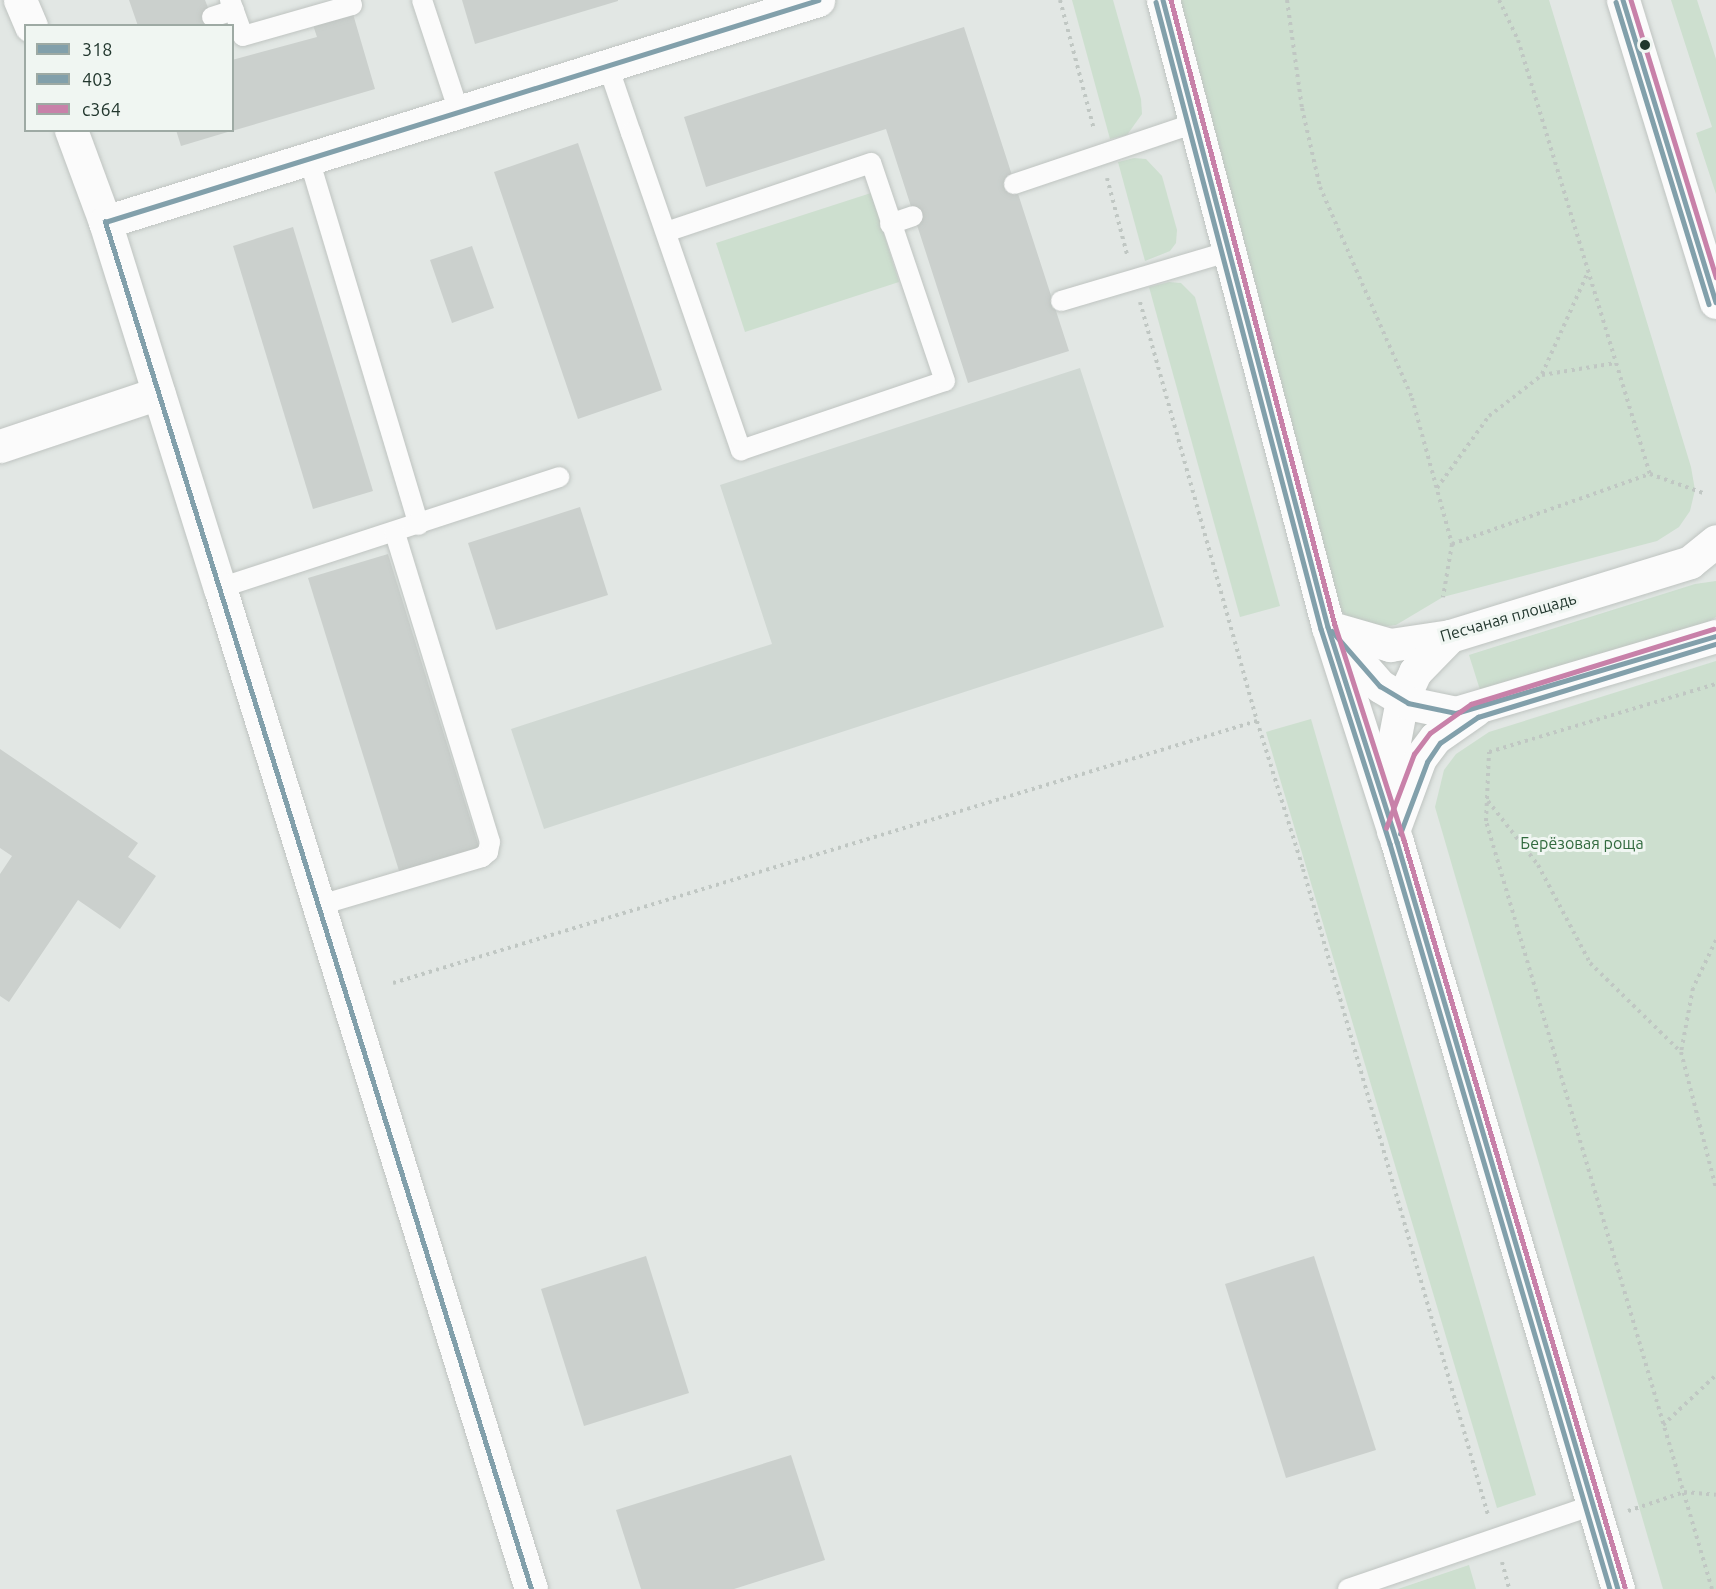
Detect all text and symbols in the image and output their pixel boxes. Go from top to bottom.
legend [24,24,234,132]
text: 318 [82,39,112,59]
unlabelled marker [1639,39,1651,51]
text: 403 [82,69,112,89]
text: с364 [82,99,121,119]
street label: Песчаная площадь [1438,588,1578,646]
park label: Берёзовая роща [1520,833,1644,853]

